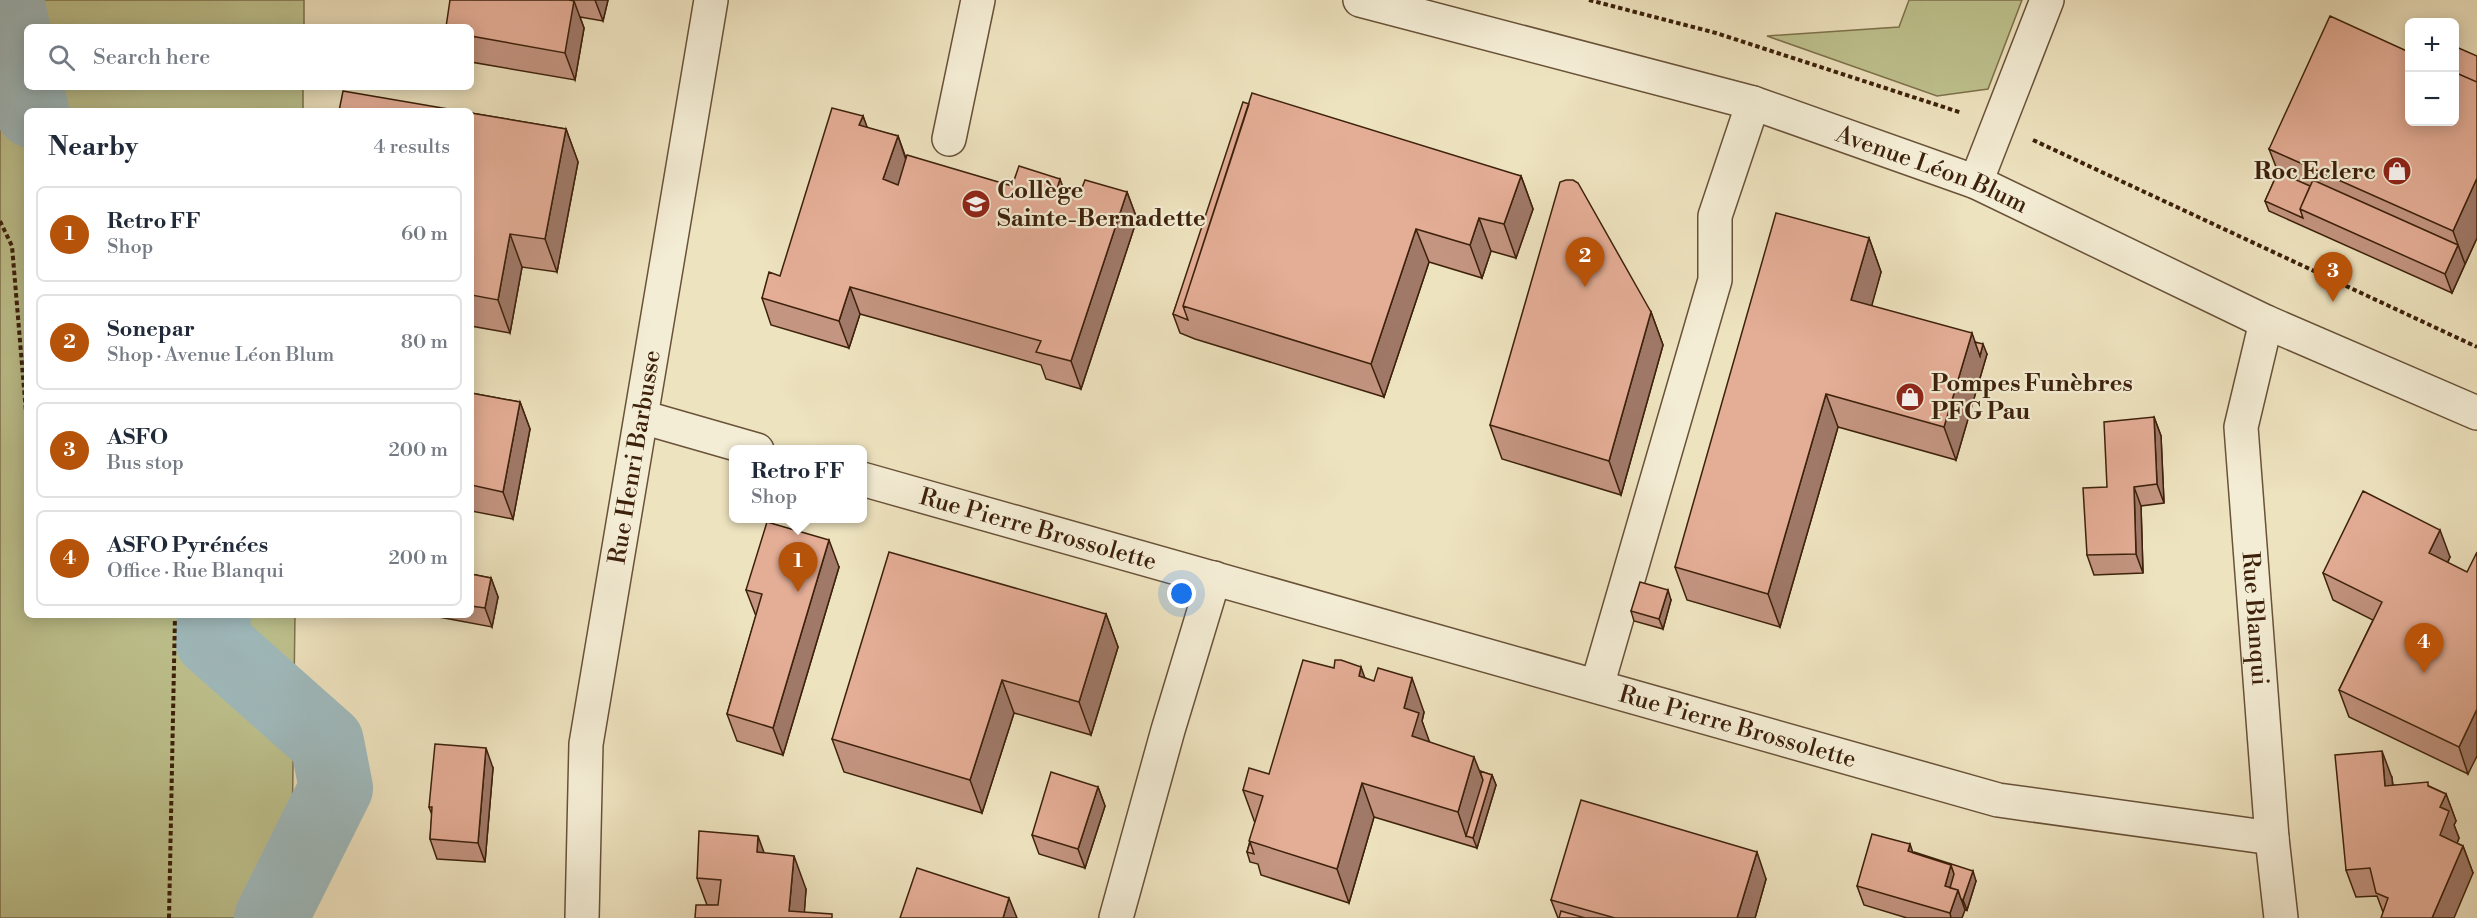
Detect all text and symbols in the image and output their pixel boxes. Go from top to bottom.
map controls [2405,18,2459,126]
button: + [2405,18,2459,72]
search box [24,24,474,90]
icon: search [45,41,78,74]
text: Search here [93,44,210,71]
button: − [2405,72,2459,126]
street label: Avenue Léon Blum [1831,119,2032,221]
text: Nearby [48,131,138,163]
text: 4 results [373,135,450,160]
shop icon: Roc Eclerc [2381,155,2413,187]
place label: Roc Eclerc [2254,157,2376,187]
place label: Collège Sainte-Bernadette [997,176,1206,234]
school or university icon: Collège Sainte-Bernadette [960,188,992,220]
text: Retro FF [107,208,201,235]
text: 1 [65,222,74,247]
text: 60 m [401,222,448,247]
text: Shop [107,235,153,260]
pin: 2 [1566,238,1604,287]
pin: 3 [2314,252,2352,302]
text: Sonepar [107,316,195,343]
text: 2 [63,330,76,355]
text: 80 m [401,330,448,355]
text: Shop · Avenue Léon Blum [107,343,334,368]
street label: Rue Henri Barbusse [602,348,668,566]
place label: Pompes Funèbres PFG Pau [1931,369,2133,427]
shop icon: Pompes Funèbres PFG Pau [1894,381,1926,413]
text: ASFO [107,424,168,451]
text: 3 [63,438,76,463]
text: 200 m [388,438,448,463]
popup [729,445,867,523]
text: Bus stop [107,451,184,476]
text: Retro FF [751,458,845,485]
street label: Rue Pierre Brossolette [916,482,1160,577]
text: Shop [751,485,797,510]
text: ASFO Pyrénées [107,532,268,559]
pin: 1 [778,542,818,592]
text: 4 [63,546,76,571]
text: 200 m [388,546,448,571]
street label: Rue Blanqui [2234,551,2274,687]
text: Office · Rue Blanqui [107,559,284,584]
your location [1167,579,1196,608]
pin: 4 [2404,624,2444,673]
street label: Rue Pierre Brossolette [1615,680,1859,775]

